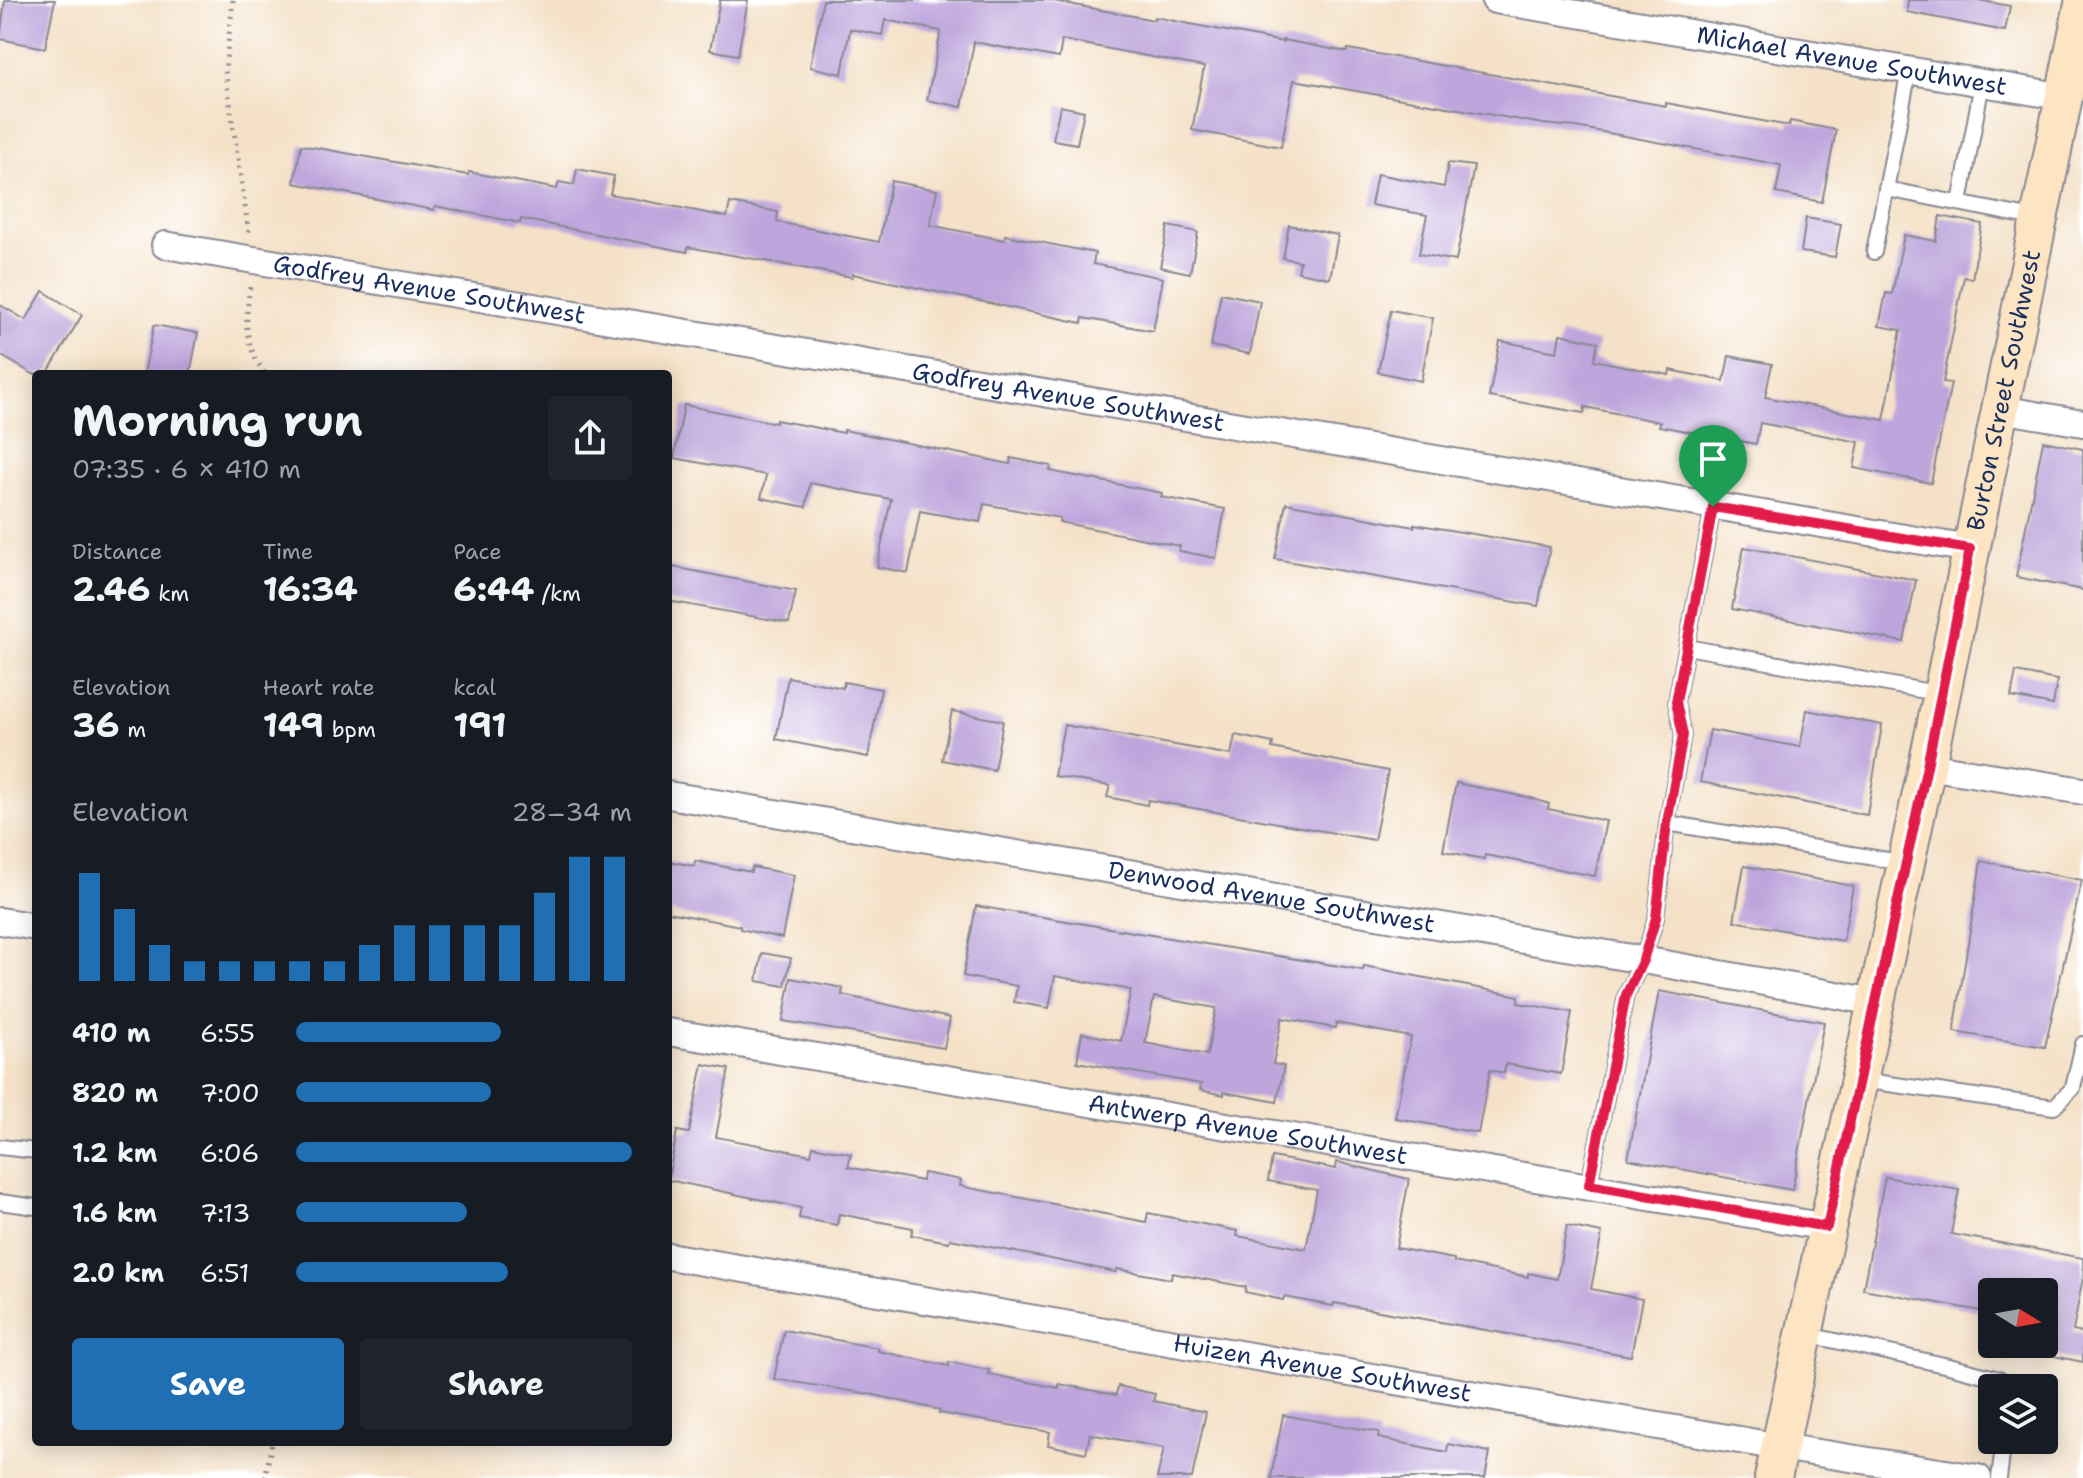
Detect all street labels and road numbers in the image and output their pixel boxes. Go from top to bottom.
street label: Michael Avenue Southwest [1694,19,2009,103]
street label: Godfrey Avenue Southwest [271,247,588,332]
street label: Burton Street Southwest [1960,247,2048,534]
street label: Godfrey Avenue Southwest [910,355,1227,439]
street label: Denwood Avenue Southwest [1106,854,1437,941]
street label: Antwerp Avenue Southwest [1086,1087,1410,1172]
street label: Huizen Avenue Southwest [1171,1327,1474,1410]

